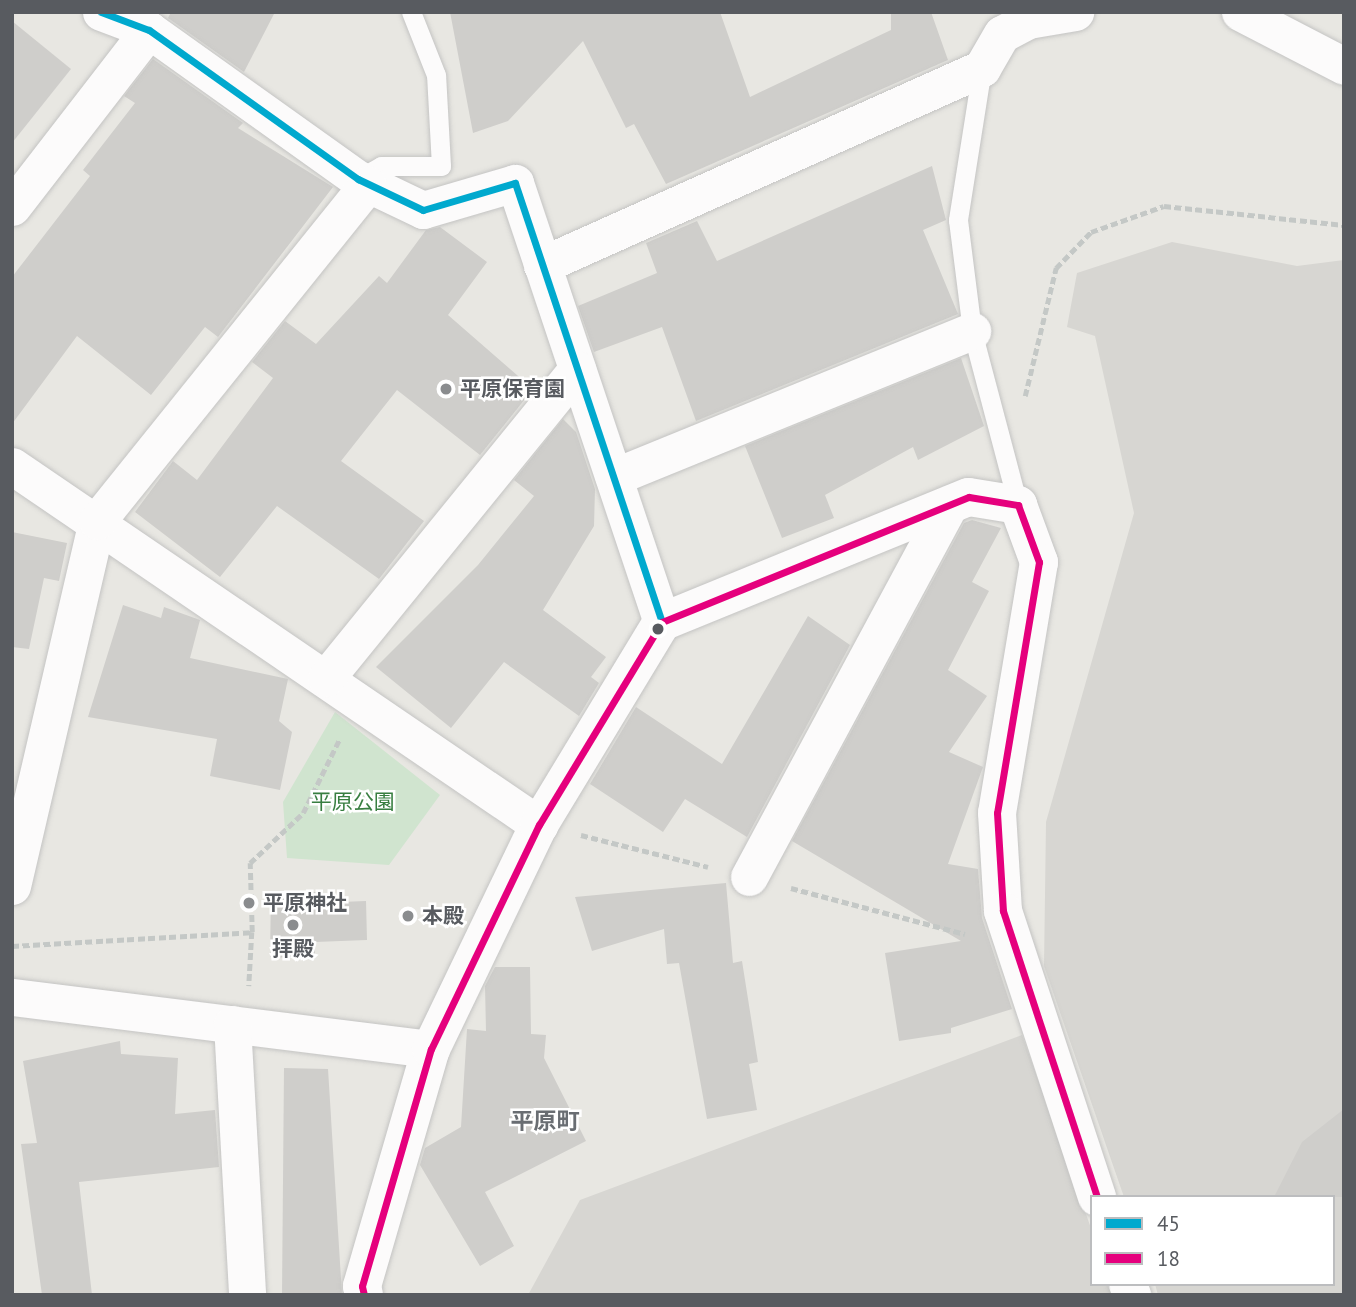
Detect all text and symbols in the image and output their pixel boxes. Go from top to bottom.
place label: 平原保育園 [460,376,565,402]
marker: 平原保育園 [438,381,454,397]
unlabelled marker [651,622,665,636]
park label: 平原公園 [311,789,395,815]
place label: 平原神社 [263,890,347,916]
marker: 平原神社 [241,895,257,911]
place label: 本殿 [422,903,464,929]
marker: 本殿 [400,908,416,924]
marker: 拝殿 [285,917,301,933]
place label: 拝殿 [272,936,314,962]
district label: 平原町 [511,1107,579,1135]
legend [1090,1195,1335,1286]
text: 45 [1157,1210,1180,1237]
text: 18 [1157,1245,1180,1272]

